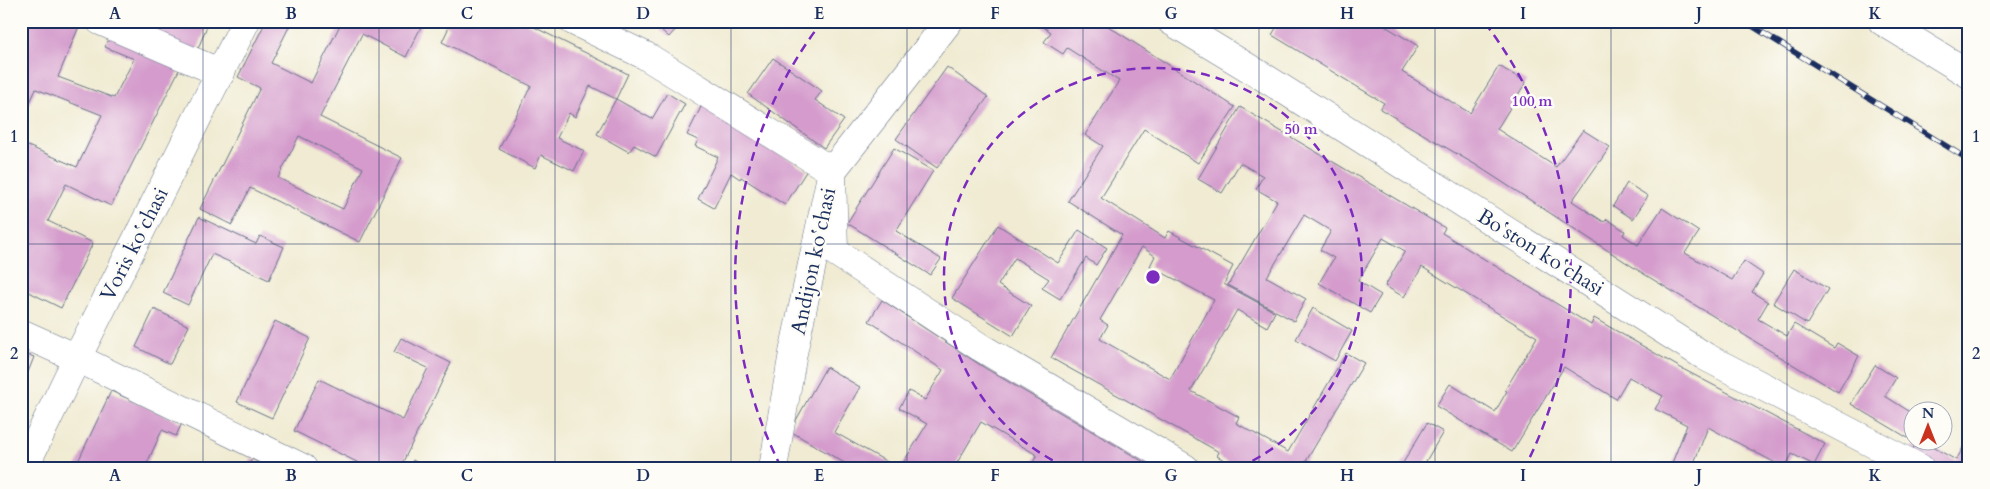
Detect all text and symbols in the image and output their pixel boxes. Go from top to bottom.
text: A [109,3,121,25]
text: B [285,3,297,25]
text: C [461,3,473,25]
text: D [636,3,650,25]
text: E [814,3,824,25]
text: F [990,3,1000,25]
text: G [1164,3,1178,25]
text: H [1340,3,1354,25]
text: I [1520,3,1526,25]
text: J [1694,3,1702,25]
text: K [1869,3,1882,25]
text: 100 m [1512,91,1553,111]
text: 50 m [1284,119,1318,139]
text: 1 [10,126,18,148]
text: 1 [1972,126,1980,148]
street label: Voris koʻchasi [93,182,176,306]
street label: Andijon koʻchasi [784,185,843,337]
street label: Boʻston koʻchasi [1472,202,1610,303]
centre of rings [1144,268,1162,286]
text: 2 [10,343,18,365]
text: 2 [1972,343,1980,365]
north arrow [1902,402,1952,452]
text: N [1922,404,1934,423]
text: A [109,465,121,487]
text: B [285,465,297,487]
text: C [461,465,473,487]
text: D [636,465,650,487]
text: E [814,465,824,487]
text: F [990,465,1000,487]
text: G [1164,465,1178,487]
text: H [1340,465,1354,487]
text: I [1520,465,1526,487]
text: J [1694,465,1702,487]
text: K [1869,465,1882,487]

